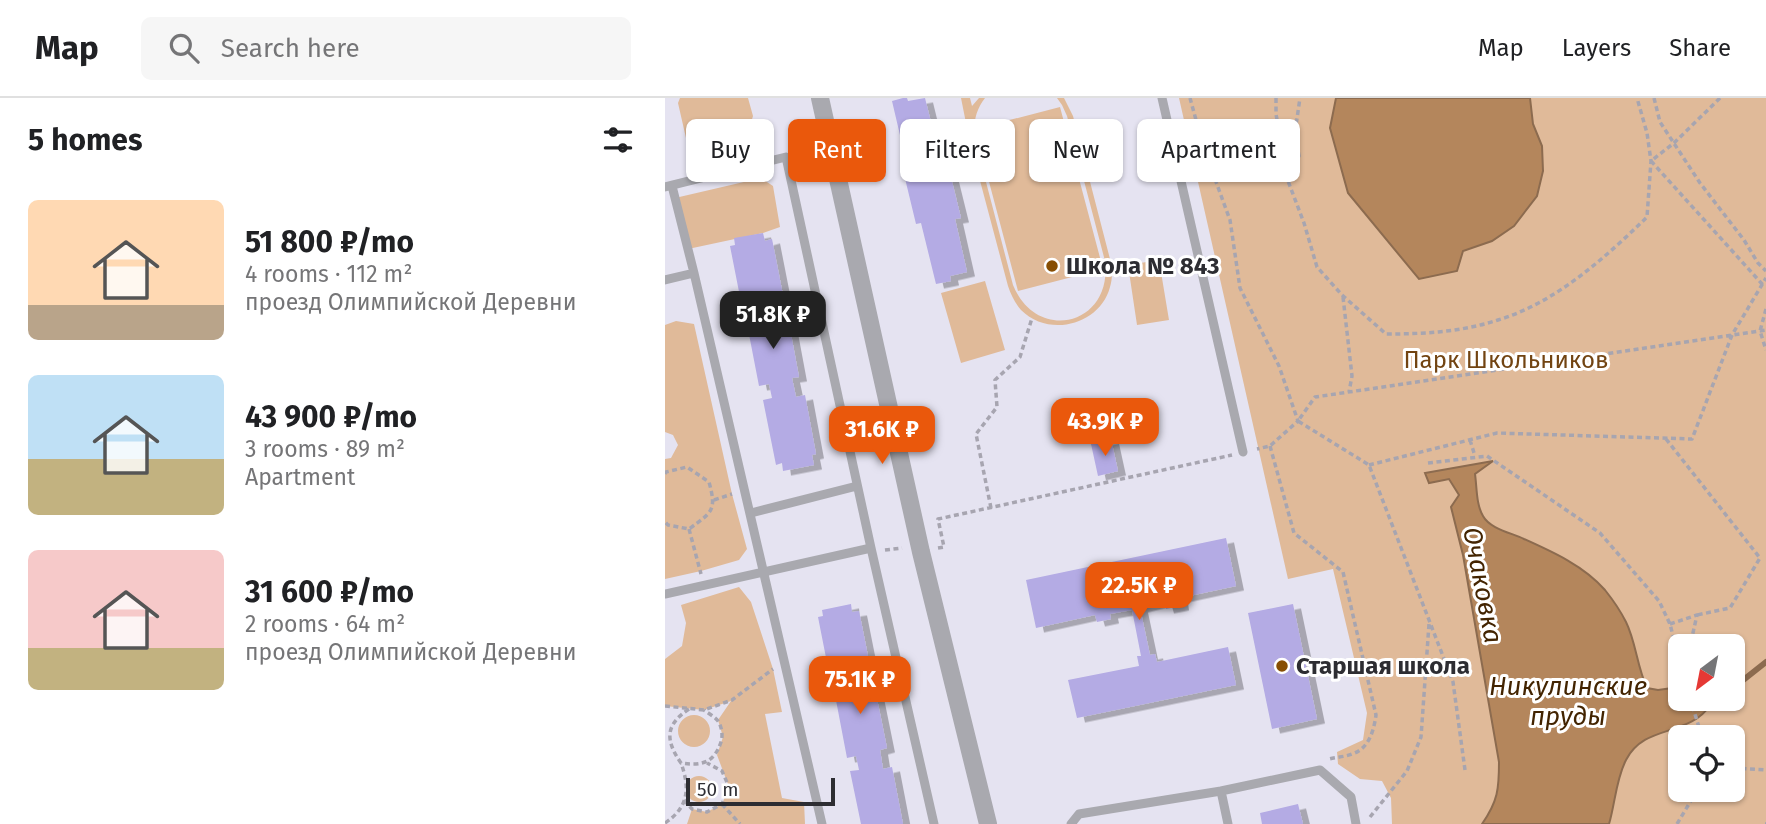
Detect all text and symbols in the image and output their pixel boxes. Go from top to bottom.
search box [141,17,631,80]
text: Map [35,28,99,68]
icon: search [165,29,203,67]
text: Search here [221,33,360,64]
text: Map [1478,34,1524,62]
text: Layers [1562,34,1631,62]
text: Share [1669,34,1731,62]
chip: Buy [686,119,774,182]
chip: Rent [788,119,886,182]
chip: Filters [900,119,1015,182]
chip: New [1029,119,1123,182]
chip: Apartment [1137,119,1300,182]
icon: filters [599,121,637,159]
text: 5 homes [28,122,142,158]
text: 51 800 ₽/mo [245,224,414,260]
icon: home [84,228,168,312]
place label: Школа № 843 [1066,252,1219,280]
marker: Школа № 843 [1044,258,1060,274]
text: 4 rooms · 112 m² [245,260,412,288]
text: проезд Олимпийской Деревни [245,288,576,316]
pin: 51.8K ₽ [708,292,838,351]
text: 51.8K ₽ [736,300,810,328]
park label: Парк Школьников [1403,346,1609,374]
pin: 43.9K ₽ [1040,398,1170,458]
text: 43 900 ₽/mo [245,399,417,435]
icon: home [84,403,168,487]
pin: 31.6K ₽ [817,406,947,466]
text: 43.9K ₽ [1067,407,1143,435]
text: 31.6K ₽ [845,415,919,443]
text: 3 rooms · 89 m² [245,435,405,463]
text: Apartment [245,463,355,491]
water label: Очаковка [1456,524,1509,646]
pin: 22.5K ₽ [1074,562,1204,622]
text: 22.5K ₽ [1101,571,1177,599]
text: 31 600 ₽/mo [245,574,414,610]
icon: home [84,578,168,662]
text: 2 rooms · 64 m² [245,610,405,638]
north arrow [1668,634,1745,710]
map controls [1668,634,1745,802]
text: проезд Олимпийской Деревни [245,638,576,666]
place label: Старшая школа [1296,652,1470,680]
pin: 75.1K ₽ [795,656,925,716]
marker: Старшая школа [1274,658,1290,674]
text: 75.1K ₽ [825,665,895,693]
water label: Никулинские пруды [1489,671,1647,732]
button: locate [1668,725,1745,802]
scale bar [686,775,835,807]
text: 50 m [697,778,738,801]

